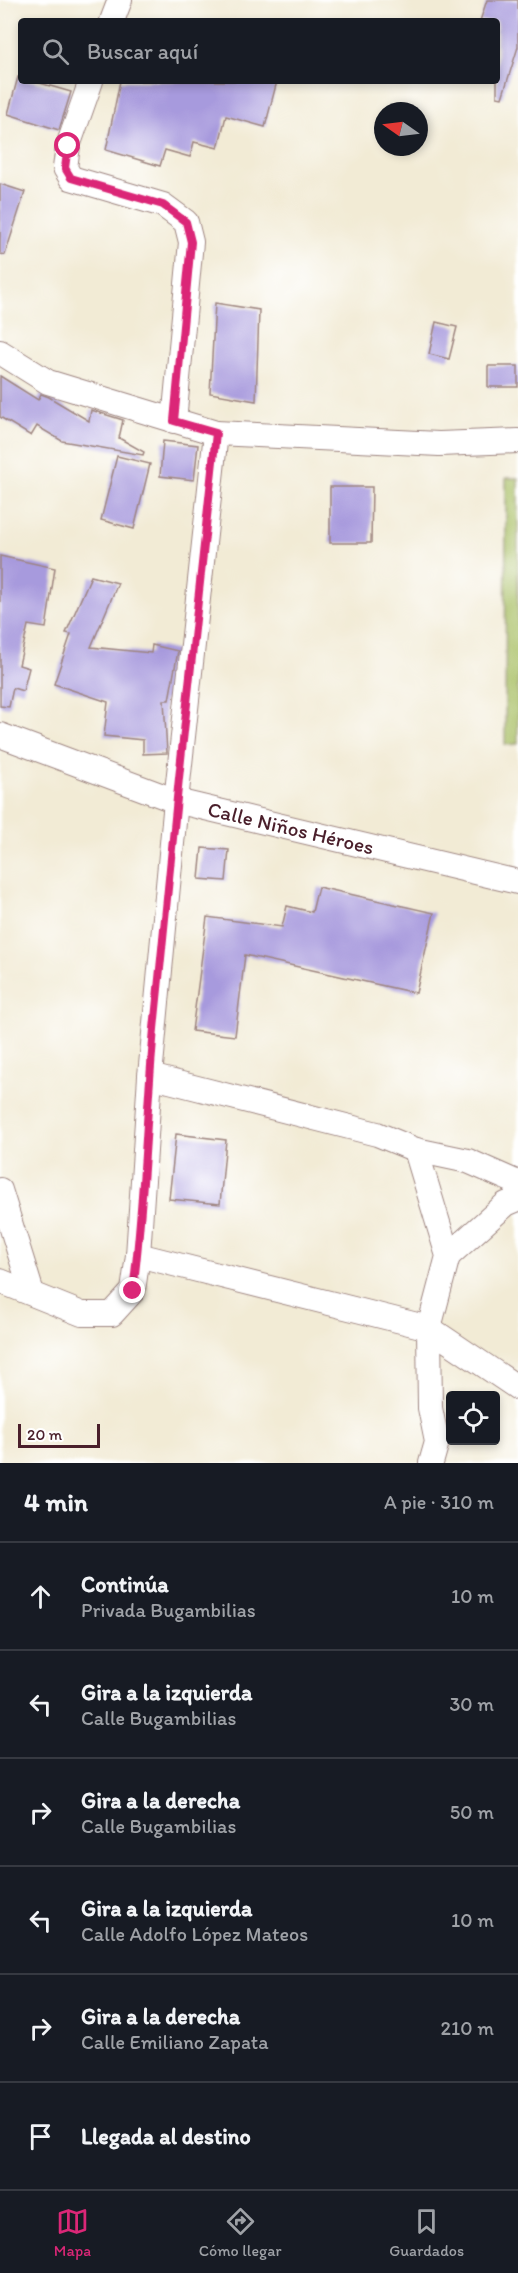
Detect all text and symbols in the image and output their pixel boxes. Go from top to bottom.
search box [18,18,500,84]
icon: search [39,35,72,68]
text: Buscar aquí [87,38,198,65]
north arrow [374,102,428,156]
route start [54,132,80,158]
street label: Calle Niños Héroes [205,796,377,859]
route end [119,1277,145,1303]
map controls [446,1391,500,1445]
button: locate [446,1391,500,1445]
scale bar [18,1421,100,1448]
text: 20 m [27,1425,62,1444]
text: 4 min [24,1486,88,1518]
text: A pie · 310 m [384,1490,494,1514]
text: Continúa [81,1571,169,1598]
icon: ahead [24,1580,57,1613]
text: 10 m [451,1584,494,1608]
text: Privada Bugambilias [81,1598,256,1622]
text: Gira a la izquierda [81,1679,252,1706]
icon: left [24,1688,57,1721]
text: 30 m [449,1692,494,1716]
text: Calle Bugambilias [81,1706,236,1730]
text: Gira a la derecha [81,1787,240,1814]
icon: right [24,1796,57,1829]
text: 50 m [450,1800,494,1824]
text: Calle Bugambilias [81,1814,236,1838]
text: Gira a la izquierda [81,1895,252,1922]
icon: left [24,1904,57,1937]
text: 10 m [451,1908,494,1932]
text: Calle Adolfo López Mateos [81,1922,308,1946]
text: Gira a la derecha [81,2003,240,2030]
icon: right [24,2012,57,2045]
text: 210 m [441,2016,494,2040]
text: Calle Emiliano Zapata [81,2030,269,2054]
icon: arrive [24,2120,57,2153]
text: Llegada al destino [81,2123,251,2150]
tab: Mapa [54,2205,91,2260]
tab: Cómo llegar [199,2205,282,2260]
tab: Guardados [389,2205,464,2260]

